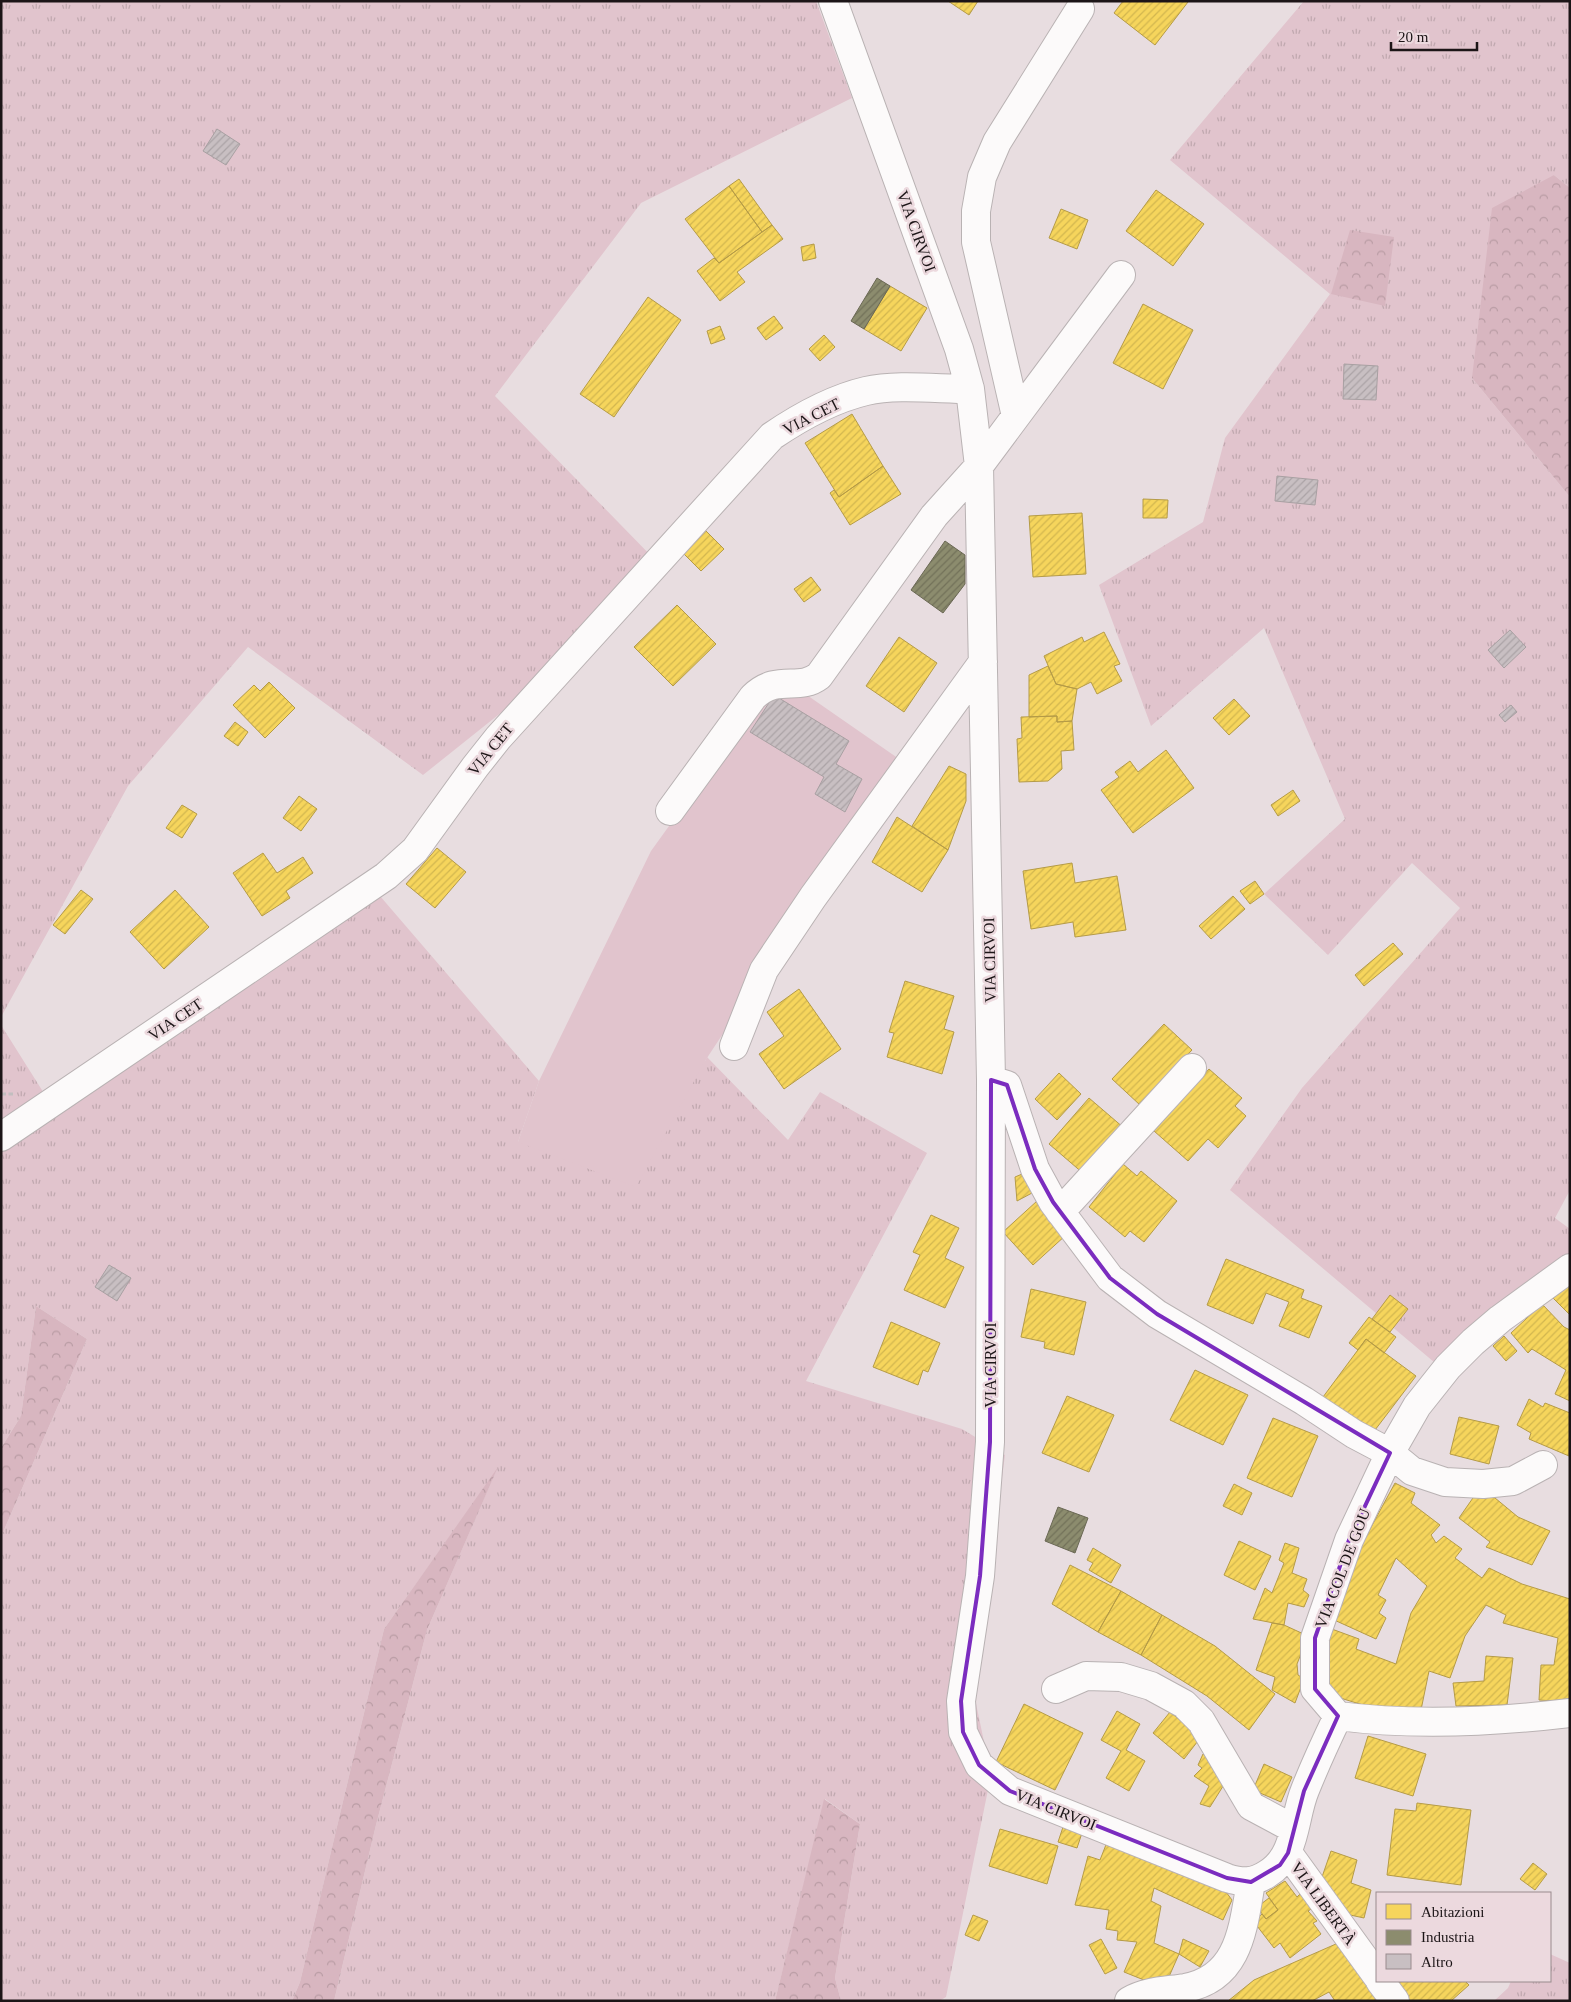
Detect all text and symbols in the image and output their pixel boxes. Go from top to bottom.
scale bar [1391,20,1477,52]
text: 20 m [1398,29,1429,45]
street label: VIA CIRVOI [894,188,939,274]
street label: VIA CET [780,395,843,438]
street label: VIA CET [464,720,517,779]
street label: VIA CIRVOI [980,917,999,1003]
street label: VIA CET [145,995,206,1044]
street label: VIA CIRVOI [982,1322,999,1408]
street label: VIA COL DE GOU [1312,1505,1373,1630]
street label: VIA CIRVOI [1013,1786,1099,1833]
street label: VIA LIBERTÀ [1288,1858,1360,1948]
legend [1376,1892,1551,1982]
text: Abitazioni [1421,1904,1484,1920]
text: Industria [1421,1929,1475,1945]
text: Altro [1421,1954,1453,1970]

